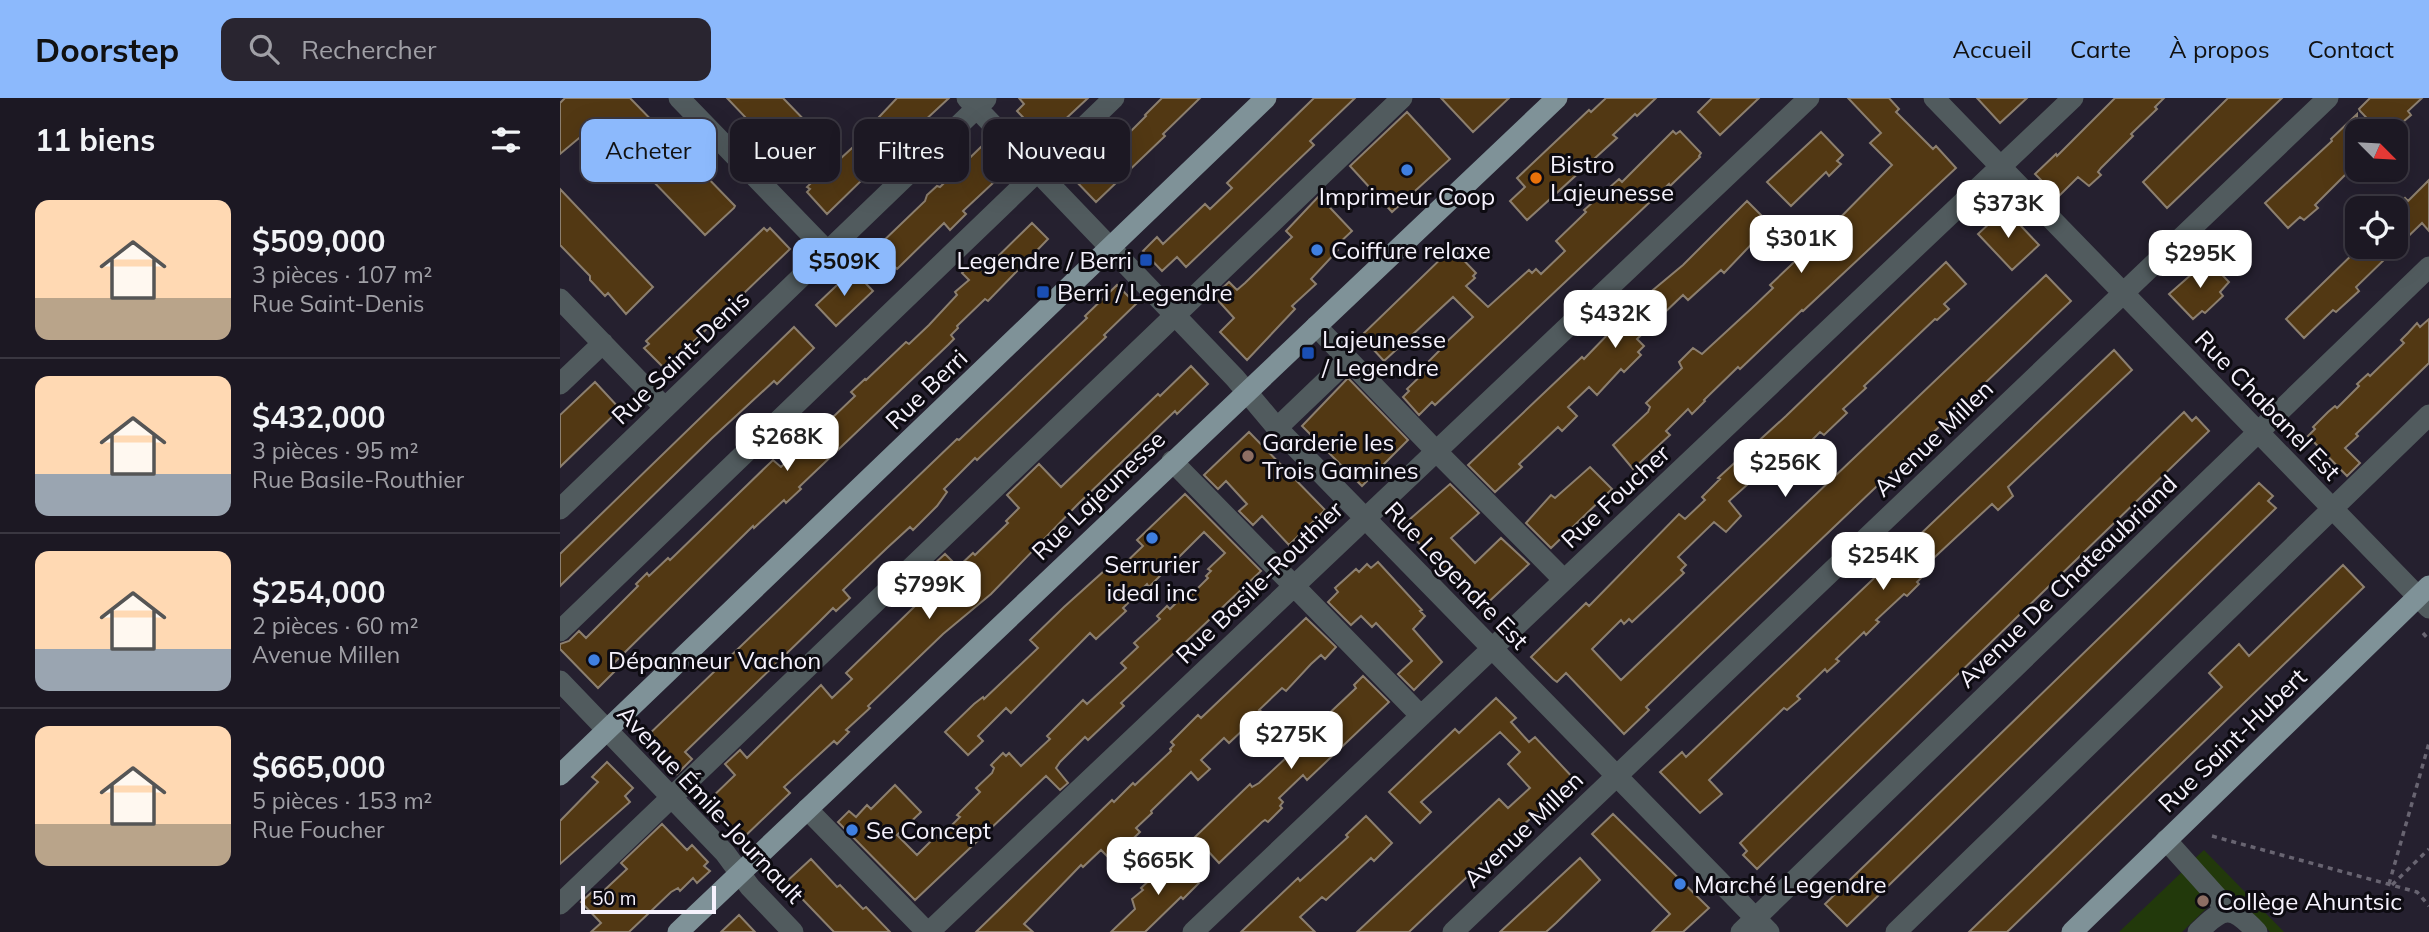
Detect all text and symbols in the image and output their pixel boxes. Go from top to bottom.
search box [221,18,711,81]
text: Doorstep [35,29,179,70]
icon: search [245,30,283,68]
text: Rechercher [301,33,436,66]
text: Accueil [1953,34,2032,64]
text: Carte [2070,34,2131,64]
text: À propos [2169,34,2270,64]
text: Contact [2308,34,2394,64]
chip: Acheter [581,119,716,182]
chip: Louer [730,119,840,182]
chip: Filtres [854,119,969,182]
chip: Nouveau [983,119,1130,182]
north arrow [2345,119,2408,182]
map controls [2345,119,2408,259]
text: 11 biens [35,121,155,159]
icon: filters [487,121,525,159]
place label: Bistro Lajeunesse [1550,149,1674,207]
marker: Imprimeur Coop [1399,162,1415,178]
marker: Bistro Lajeunesse [1528,170,1544,186]
pin: $373K [1959,180,2057,240]
place label: Imprimeur Coop [1319,181,1495,211]
text: $373K [1973,188,2043,217]
button: locate [2345,196,2408,259]
pin: $301K [1752,216,1850,275]
text: $509,000 [252,222,385,260]
text: $301K [1766,223,1836,252]
icon: home [91,228,175,312]
pin: $295K [2151,230,2249,290]
place label: Coiffure relaxe [1331,235,1491,265]
pin: $509K [795,238,893,298]
text: $295K [2165,238,2235,267]
marker: Coiffure relaxe [1309,242,1325,258]
place label: Legendre / Berri [956,245,1132,275]
text: $509K [809,246,879,275]
marker: Legendre / Berri [1138,252,1154,268]
text: 3 pièces · 107 m² [252,260,432,289]
place label: Berri / Legendre [1057,277,1233,307]
street label: Rue Saint-Denis [605,284,755,430]
marker: Berri / Legendre [1035,284,1051,300]
text: Rue Saint-Denis [252,289,425,318]
pin: $432K [1566,290,1664,350]
text: $432K [1580,298,1650,327]
place label: Lajeunesse / Legendre [1321,324,1446,382]
street label: Rue Chabanel Est [2189,324,2347,486]
street label: Rue Berri [879,343,973,435]
marker: Lajeunesse / Legendre [1300,345,1316,361]
street label: Avenue Millen [1867,373,1999,503]
text: $432,000 [252,398,385,436]
icon: home [91,404,175,488]
pin: $268K [738,414,836,473]
text: $268K [752,421,822,450]
street label: Rue Lajeunesse [1025,424,1171,566]
place label: Garderie les Trois Gamines [1262,427,1419,485]
text: 3 pièces · 95 m² [252,436,419,465]
street label: Rue Foucher [1554,438,1676,554]
pin: $256K [1736,440,1834,499]
text: $256K [1750,447,1820,476]
marker: Garderie les Trois Gamines [1240,448,1256,464]
text: Rue Basile-Routhier [252,465,464,494]
street label: Avenue De Chateaubriand [1951,468,2183,694]
street label: Rue Basile-Routhier [1169,494,1349,670]
street label: Rue Legendre Est [1379,495,1535,655]
marker: Serrurier ideal inc [1144,530,1160,546]
pin: $254K [1834,532,1932,592]
text: $254K [1848,540,1918,569]
place label: Serrurier ideal inc [1104,549,1200,607]
pin: $799K [880,561,978,621]
text: $799K [894,569,964,598]
text: $254,000 [252,573,385,611]
icon: home [91,579,175,663]
text: 2 pièces · 60 m² [252,611,419,640]
text: Avenue Millen [252,640,400,669]
place label: Dépanneur Vachon [608,645,821,675]
marker: Dépanneur Vachon [586,652,602,668]
street label: Rue Saint-Hubert [2152,662,2312,818]
street label: Avenue Émile-Journault [611,699,811,909]
pin: $275K [1242,712,1340,771]
text: $275K [1256,719,1326,748]
text: $665,000 [252,748,385,786]
icon: home [91,754,175,838]
street label: Avenue Millen [1457,764,1589,894]
text: 5 pièces · 153 m² [252,786,432,815]
text: Rue Foucher [252,815,384,844]
place label: Se Concept [866,815,991,845]
marker: Se Concept [844,822,860,838]
pin: $665K [1109,838,1207,897]
text: $665K [1123,845,1193,874]
place label: Marché Legendre [1694,869,1886,899]
marker: Marché Legendre [1672,876,1688,892]
scale bar [581,883,716,915]
text: 50 m [592,886,636,910]
place label: Collège Ahuntsic [2217,886,2402,916]
marker: Collège Ahuntsic [2195,893,2211,909]

